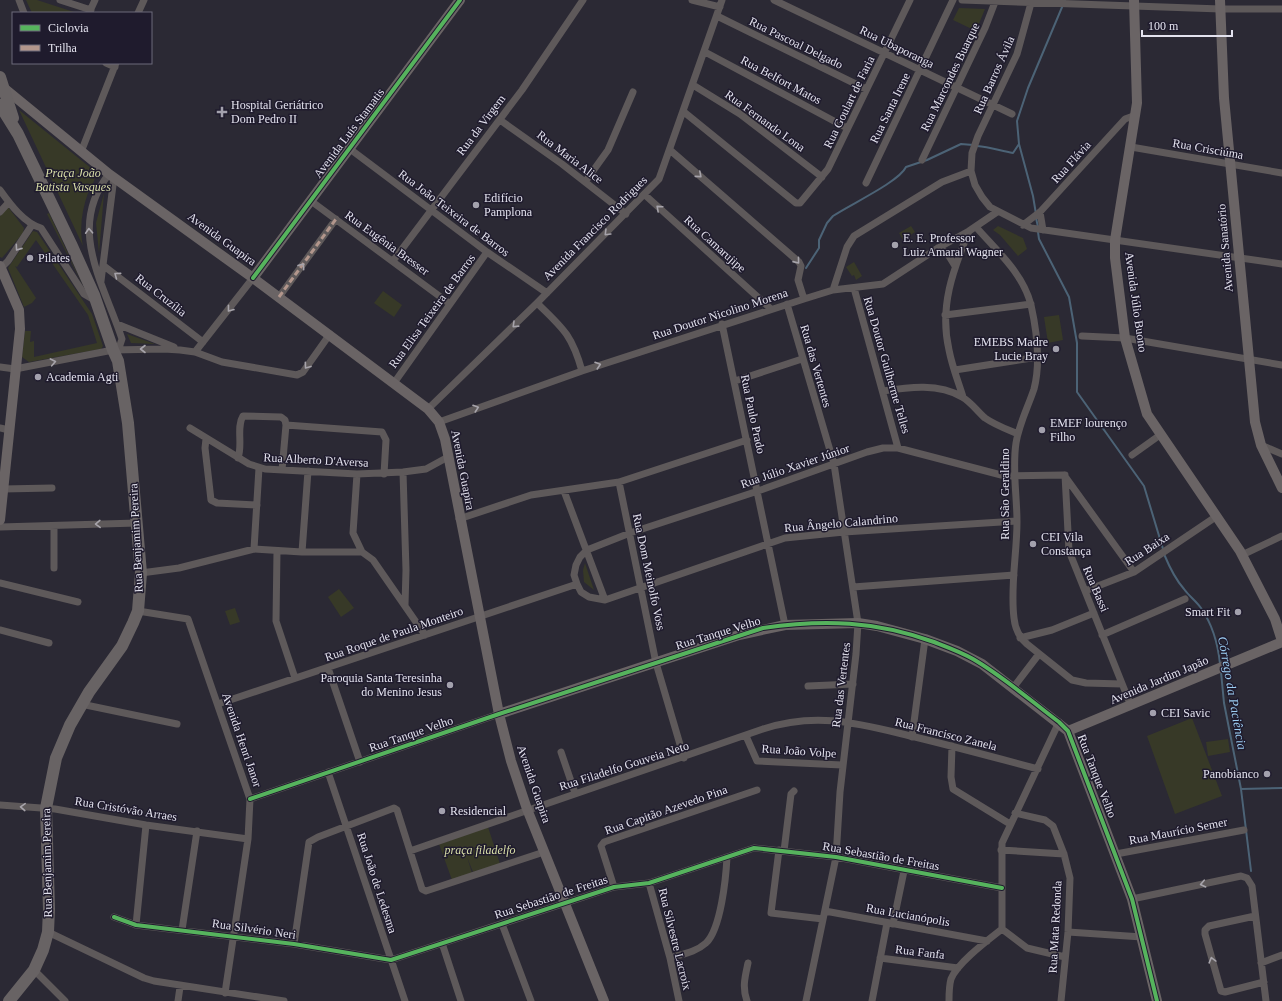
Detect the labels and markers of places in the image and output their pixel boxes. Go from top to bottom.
place label: Hospital Geriátrico Dom Pedro II [231,98,323,126]
marker: Hospital Geriátrico Dom Pedro II [216,106,228,118]
place label: Edifício Pamplona [484,191,533,219]
marker: Edifício Pamplona [471,200,481,210]
place label: E. E. Professor Luiz Amaral Wagner [903,231,1003,259]
marker: E. E. Professor Luiz Amaral Wagner [890,240,900,250]
place label: Pilates [38,251,70,265]
marker: Pilates [25,253,35,263]
place label: EMEBS Madre Lucie Bray [974,335,1048,363]
marker: EMEBS Madre Lucie Bray [1051,344,1061,354]
place label: Academia Agti [46,370,119,384]
marker: Academia Agti [33,372,43,382]
place label: EMEF lourenço Filho [1050,416,1127,444]
marker: EMEF lourenço Filho [1037,425,1047,435]
place label: CEI Vila Constança [1041,530,1092,558]
marker: CEI Vila Constança [1028,539,1038,549]
place label: Smart Fit [1185,605,1231,619]
marker: Smart Fit [1233,607,1243,617]
place label: Paroquia Santa Teresinha do Menino Jesus [320,671,443,699]
marker: Paroquia Santa Teresinha do Menino Jesus [445,680,455,690]
place label: CEI Savic [1161,706,1210,720]
marker: CEI Savic [1148,708,1158,718]
place label: Panobianco [1203,767,1259,781]
marker: Panobianco [1262,769,1272,779]
place label: Residencial [450,804,507,818]
marker: Residencial [437,806,447,816]

